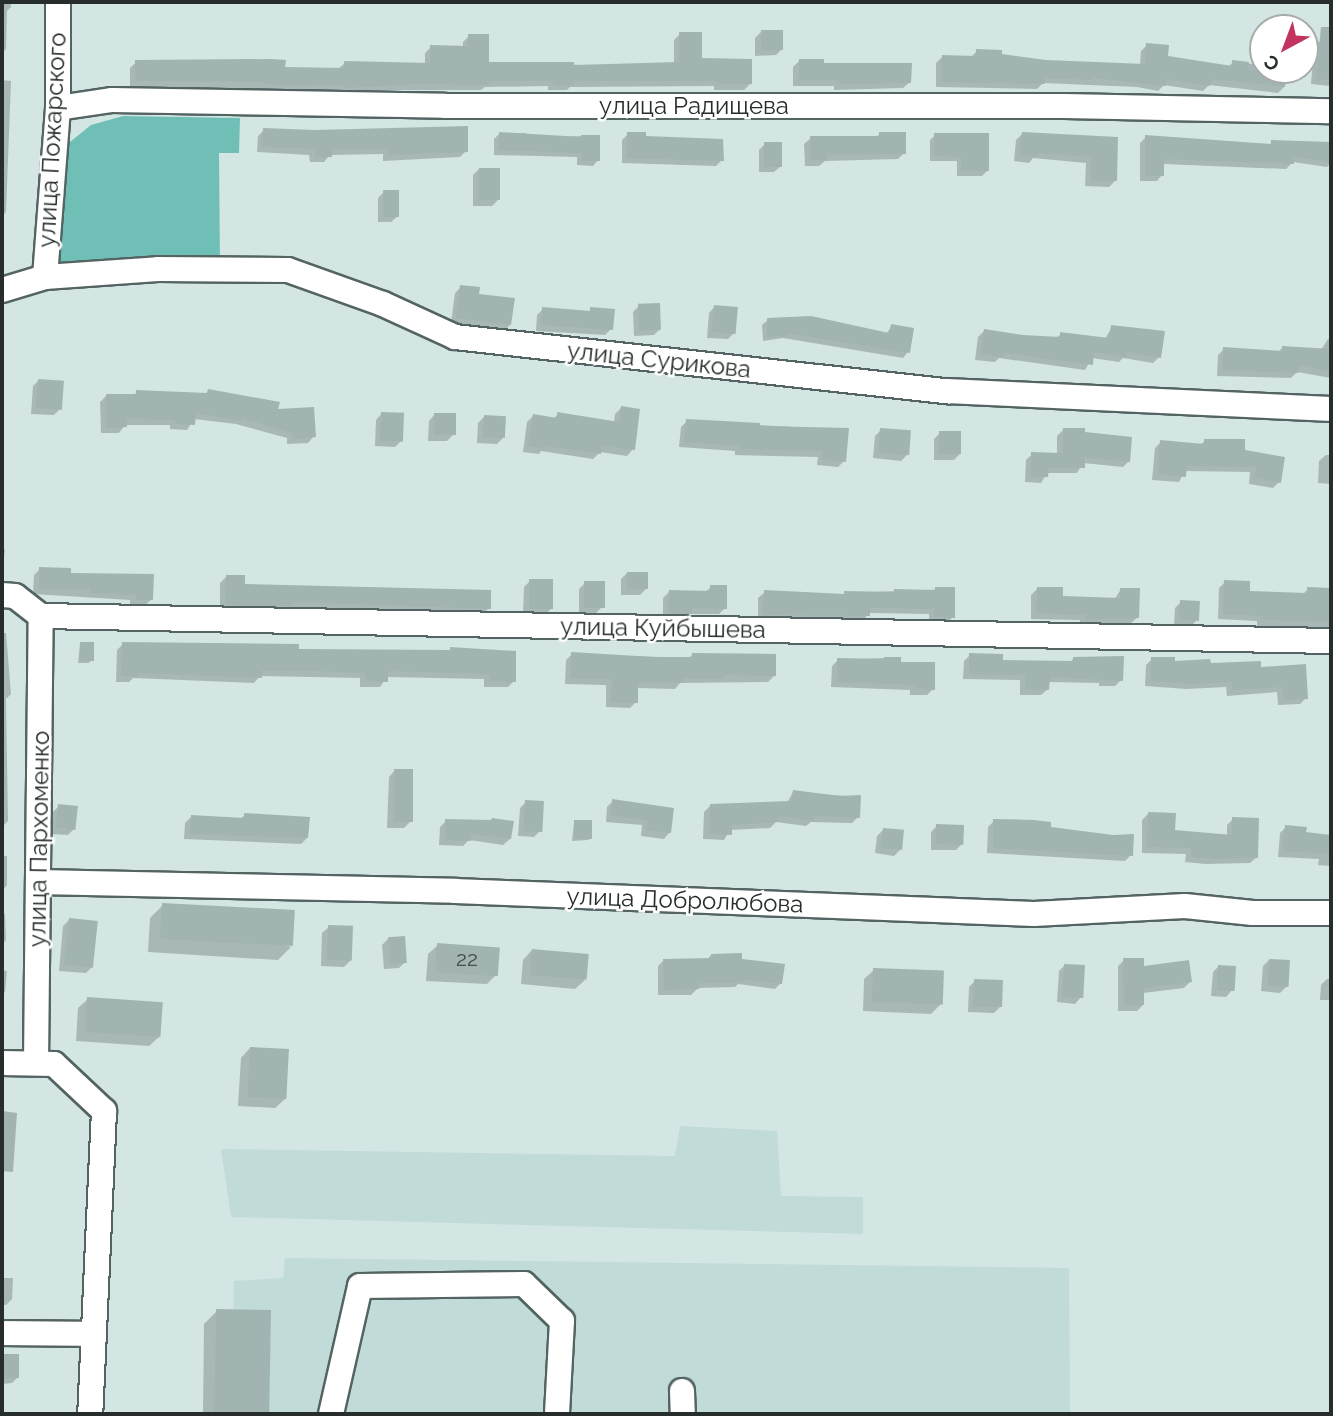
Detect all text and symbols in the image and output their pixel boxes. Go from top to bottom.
north arrow [1249,14,1319,84]
street label: улица Пожарского [32,32,72,248]
text: С [1259,51,1284,76]
street label: улица Радищева [599,92,789,120]
street label: улица Сурикова [566,336,752,384]
street label: улица Куйбышева [560,612,766,644]
street label: улица Пархоменко [23,731,55,947]
street label: улица Добролюбова [566,881,804,919]
house number: 22 [456,946,478,972]

